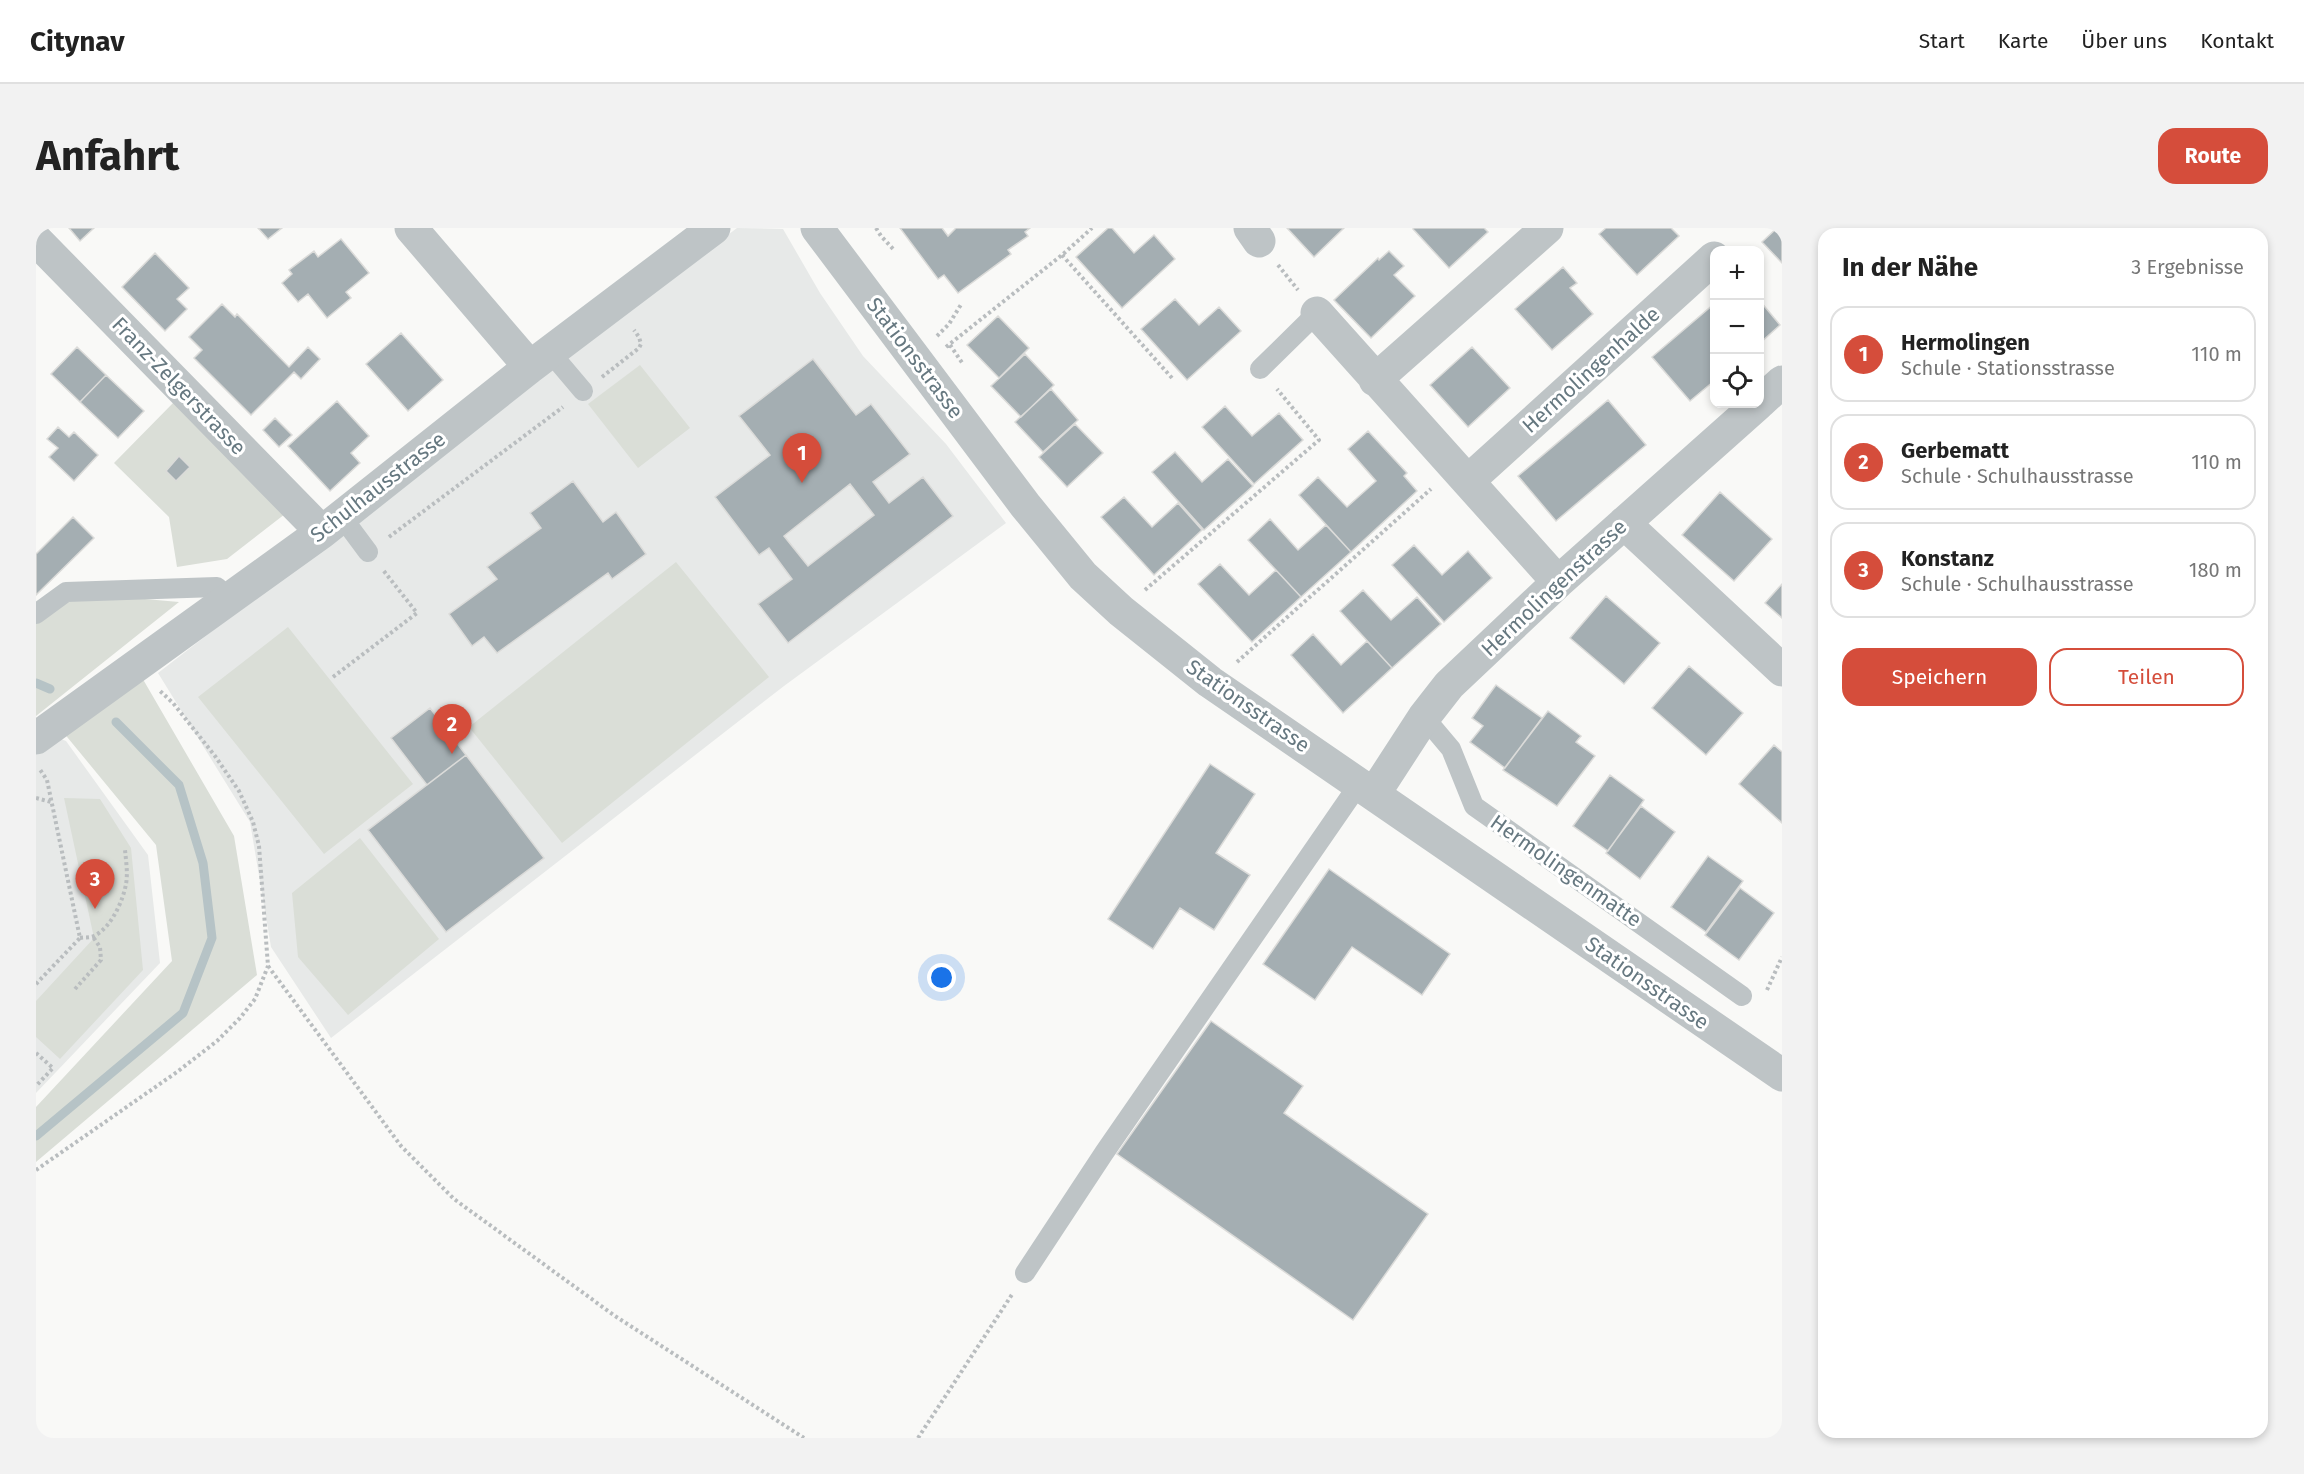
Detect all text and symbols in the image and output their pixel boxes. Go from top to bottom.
text: Citynav [30,25,125,58]
text: Start [1919,28,1965,54]
text: Karte [1998,28,2048,54]
text: Über uns [2081,28,2167,54]
text: Kontakt [2200,28,2274,54]
button: Route [2158,128,2268,184]
text: Anfahrt [36,131,179,181]
map controls [1710,246,1764,408]
button: + [1710,246,1764,300]
text: In der Nähe [1842,252,1978,283]
text: 3 Ergebnisse [2131,255,2244,279]
street label: Stationsstrasse [861,292,969,424]
button: − [1710,300,1764,354]
street label: Hermolingenhalde [1517,301,1665,439]
street label: Franz-Zelgerstrasse [107,312,251,460]
text: Hermolingen [1901,329,2030,356]
text: 1 [1859,342,1868,366]
text: 110 m [2191,342,2242,366]
button: locate [1710,354,1764,408]
text: Schule · Stationsstrasse [1901,356,2115,380]
street label: Schulhausstrasse [305,426,451,548]
pin: 1 [782,434,822,483]
text: Gerbematt [1901,437,2009,464]
text: 2 [1858,450,1869,474]
text: 110 m [2191,450,2242,474]
text: Schule · Schulhausstrasse [1901,464,2134,488]
street label: Hermolingenstrasse [1476,514,1632,662]
text: Konstanz [1901,545,1994,572]
text: 3 [1858,558,1869,582]
text: 180 m [2189,558,2242,582]
text: Schule · Schulhausstrasse [1901,572,2134,596]
button: Speichern [1842,648,2037,706]
button: Teilen [2049,648,2244,706]
street label: Stationsstrasse [1181,654,1315,758]
pin: 2 [432,704,472,754]
street label: Hermolingenmatte [1485,809,1647,933]
pin: 3 [76,860,114,909]
street label: Stationsstrasse [1580,931,1714,1035]
your location [927,963,956,992]

